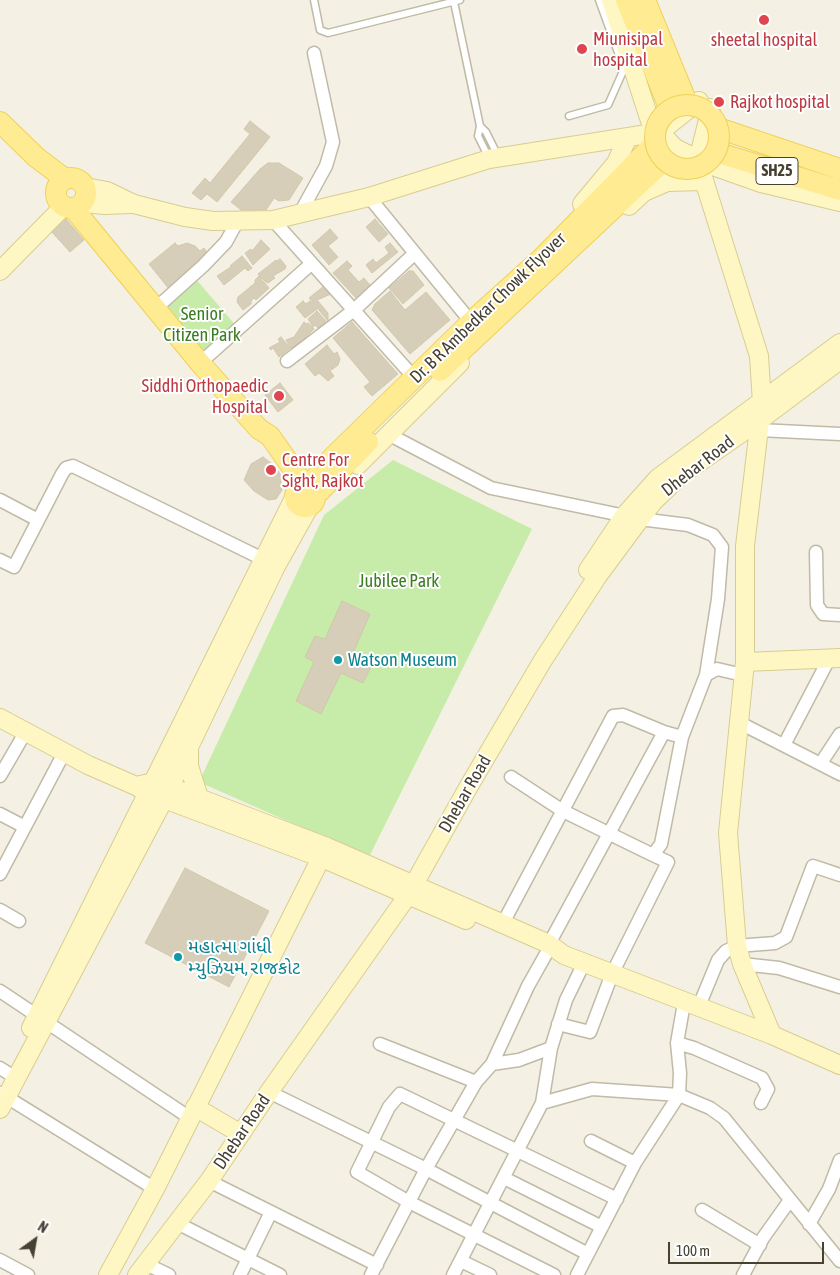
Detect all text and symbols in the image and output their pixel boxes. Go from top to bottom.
marker: sheetal hospital [757,13,771,27]
place label: Miunisipal hospital [593,28,663,70]
place label: sheetal hospital [711,29,817,51]
marker: Miunisipal hospital [575,42,589,56]
place label: Rajkot hospital [730,91,830,113]
marker: Rajkot hospital [712,95,726,109]
road number: SH25 [756,158,798,185]
street label: Dr. B R Ambedkar Chowk Flyover [406,228,570,388]
park label: Senior Citizen Park [163,303,241,346]
place label: Siddhi Orthopaedic Hospital [142,375,268,418]
marker: Siddhi Orthopaedic Hospital [272,389,286,403]
street label: Dhebar Road [657,431,739,501]
place label: Centre For Sight, Rajkot [282,449,364,492]
marker: Centre For Sight, Rajkot [264,463,278,477]
park label: Jubilee Park [359,570,439,592]
place label: Watson Museum [348,649,457,671]
marker: Watson Museum [332,654,344,666]
street label: Dhebar Road [434,751,496,837]
place label: મહાત્મા ગાંધી મ્યુઝિયમ, રાજકોટ [188,936,300,979]
marker: મહાત્મા ગાંધી મ્યુઝિયમ, રાજકોટ [172,951,184,963]
street label: Dhebar Road [209,1090,275,1174]
north arrow [10,1215,60,1265]
text: N [35,1218,51,1236]
scale bar [670,1232,826,1264]
text: 100 m [676,1242,710,1259]

